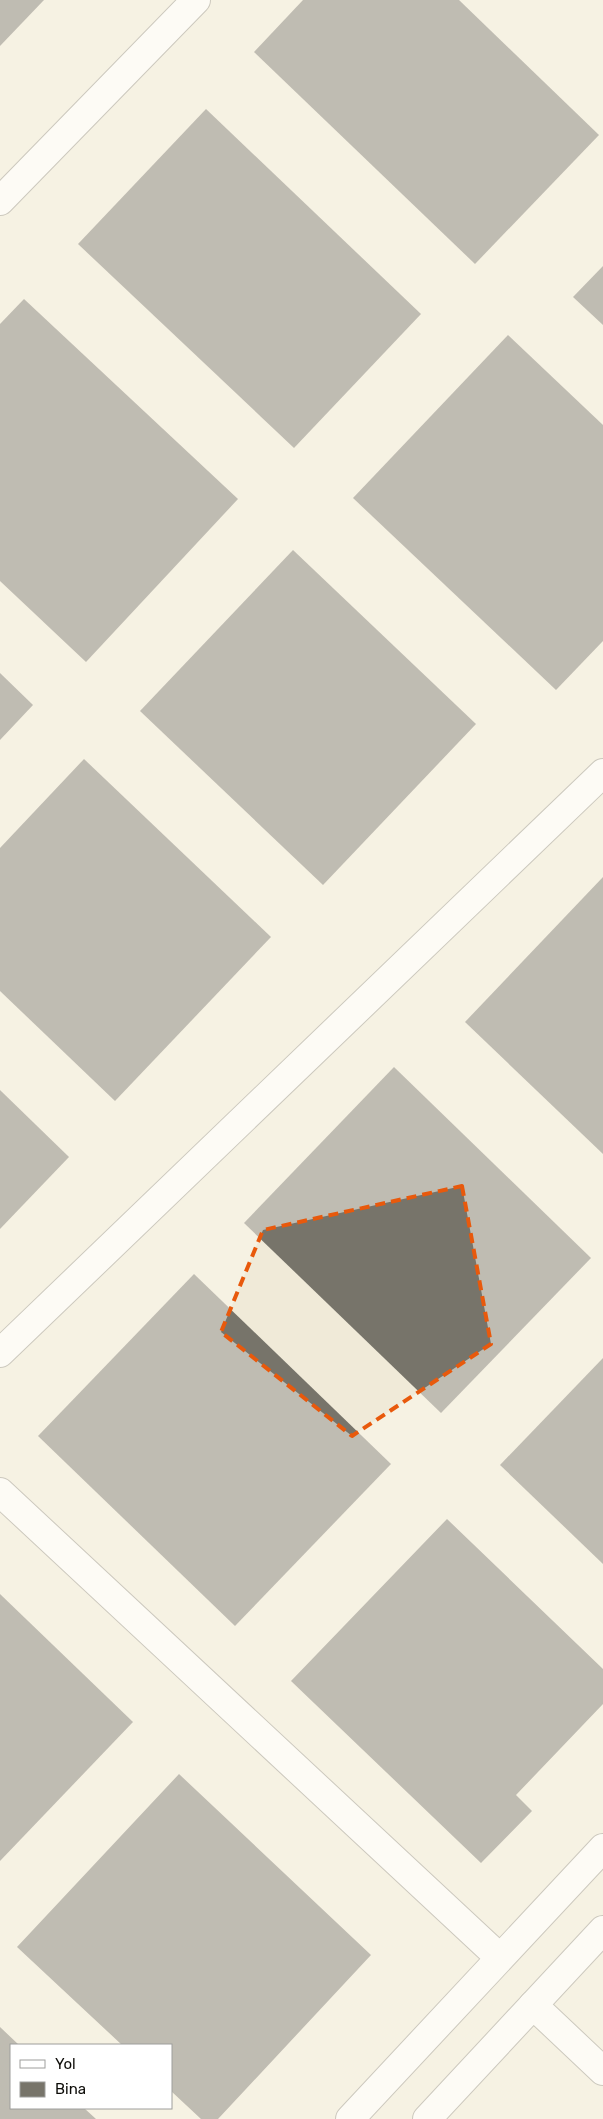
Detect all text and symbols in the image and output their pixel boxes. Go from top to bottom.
legend [10,2044,172,2109]
text: Yol [55,2055,76,2073]
text: Bina [55,2080,86,2098]

